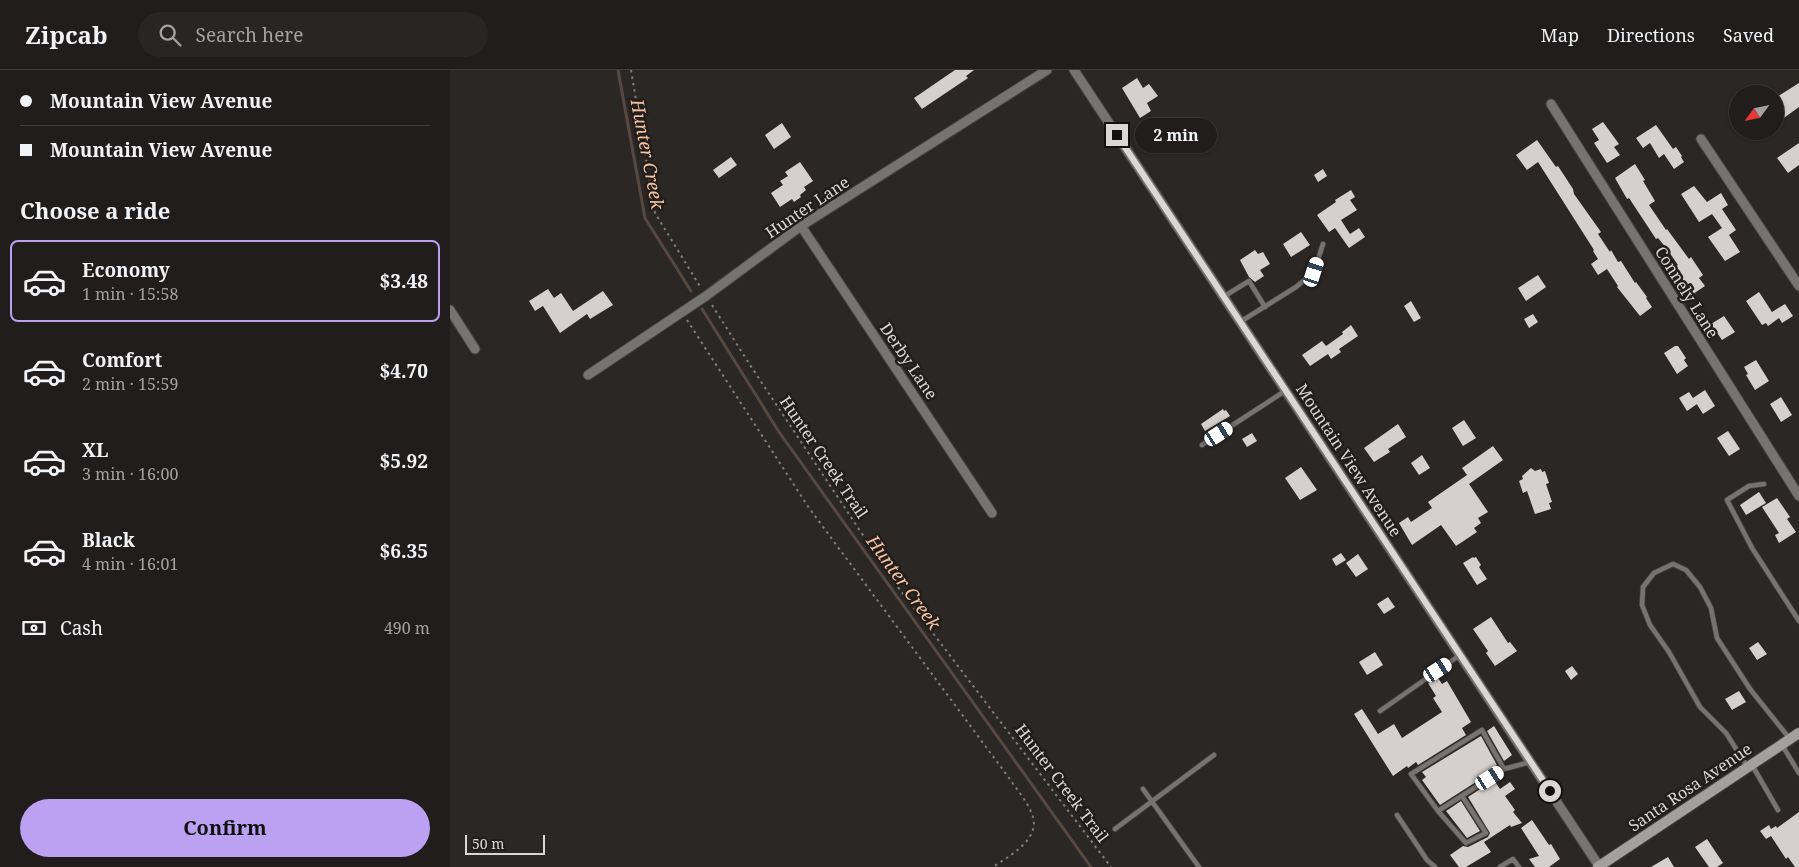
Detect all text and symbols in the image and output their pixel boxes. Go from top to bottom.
search box [138,12,488,57]
text: Zipcab [25,18,108,51]
icon: search [156,21,184,49]
text: Search here [196,22,303,48]
text: Map [1541,23,1579,47]
text: Directions [1607,23,1695,47]
text: Saved [1723,23,1774,47]
north arrow [1729,85,1784,140]
map controls [1729,85,1784,140]
text: Mountain View Avenue [50,88,272,114]
water label: Hunter Creek [625,96,671,212]
callout: 2 min [1134,118,1217,152]
route end [1106,124,1128,146]
text: 2 min [1153,124,1199,146]
text: Mountain View Avenue [50,137,272,163]
street label: Hunter Lane [761,171,853,243]
text: Choose a ride [20,195,170,225]
street label: Connely Lane [1650,242,1724,342]
car [1302,255,1325,289]
text: Economy [82,257,170,283]
icon: car [22,259,67,304]
text: $3.48 [379,268,428,294]
text: 1 min · 15:58 [82,283,178,305]
street label: Derby Lane [875,318,943,404]
text: Comfort [82,347,162,373]
icon: car [22,349,67,394]
text: $4.70 [379,358,428,384]
text: 2 min · 15:59 [82,373,178,395]
street label: Mountain View Avenue [1291,379,1407,541]
street label: Hunter Creek Trail [775,392,873,523]
car [1202,420,1235,448]
text: XL [82,437,108,463]
icon: car [22,439,67,484]
text: $5.92 [379,448,428,474]
text: 3 min · 16:00 [82,463,178,485]
text: Black [82,527,135,553]
icon: car [22,529,67,574]
water label: Hunter Creek [861,529,947,635]
text: $6.35 [379,538,428,564]
text: 4 min · 16:01 [82,553,178,575]
icon: cash [20,614,48,642]
text: Cash [60,615,103,641]
text: 490 m [384,617,430,639]
car [1421,656,1454,684]
street label: Hunter Creek Trail [1010,719,1114,847]
street label: Santa Rosa Avenue [1624,738,1756,836]
car [1473,764,1506,792]
route start [1539,780,1561,802]
button: Confirm [20,799,430,857]
scale bar [465,832,545,855]
text: 50 m [472,834,505,853]

